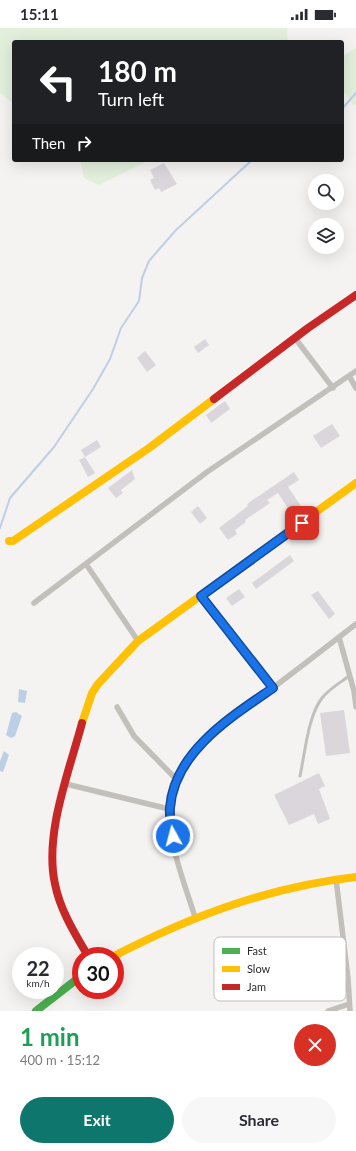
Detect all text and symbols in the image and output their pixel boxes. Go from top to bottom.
text: 15:11 [20,5,59,23]
text: 180 m [98,54,177,88]
icon: left [32,56,84,108]
text: Turn left [98,88,164,110]
icon: right [73,132,95,154]
text: Then [32,134,65,152]
map controls [308,174,344,254]
button: search [308,174,344,210]
button: layers [308,218,344,254]
pin [285,506,319,540]
icon: arrive [291,512,313,534]
position arrow [152,815,194,857]
legend [214,937,346,1001]
text: Fast [247,944,267,957]
speed limit sign: 30 [72,947,124,999]
text: 22 [26,956,50,980]
text: Slow [247,962,271,975]
text: km/h [26,977,50,989]
text: Jam [247,980,266,993]
text: 1 min [20,1022,80,1051]
button: close [294,1024,336,1066]
text: 400 m · 15:12 [20,1052,100,1068]
button: Exit [20,1097,174,1143]
button: Share [182,1097,336,1143]

